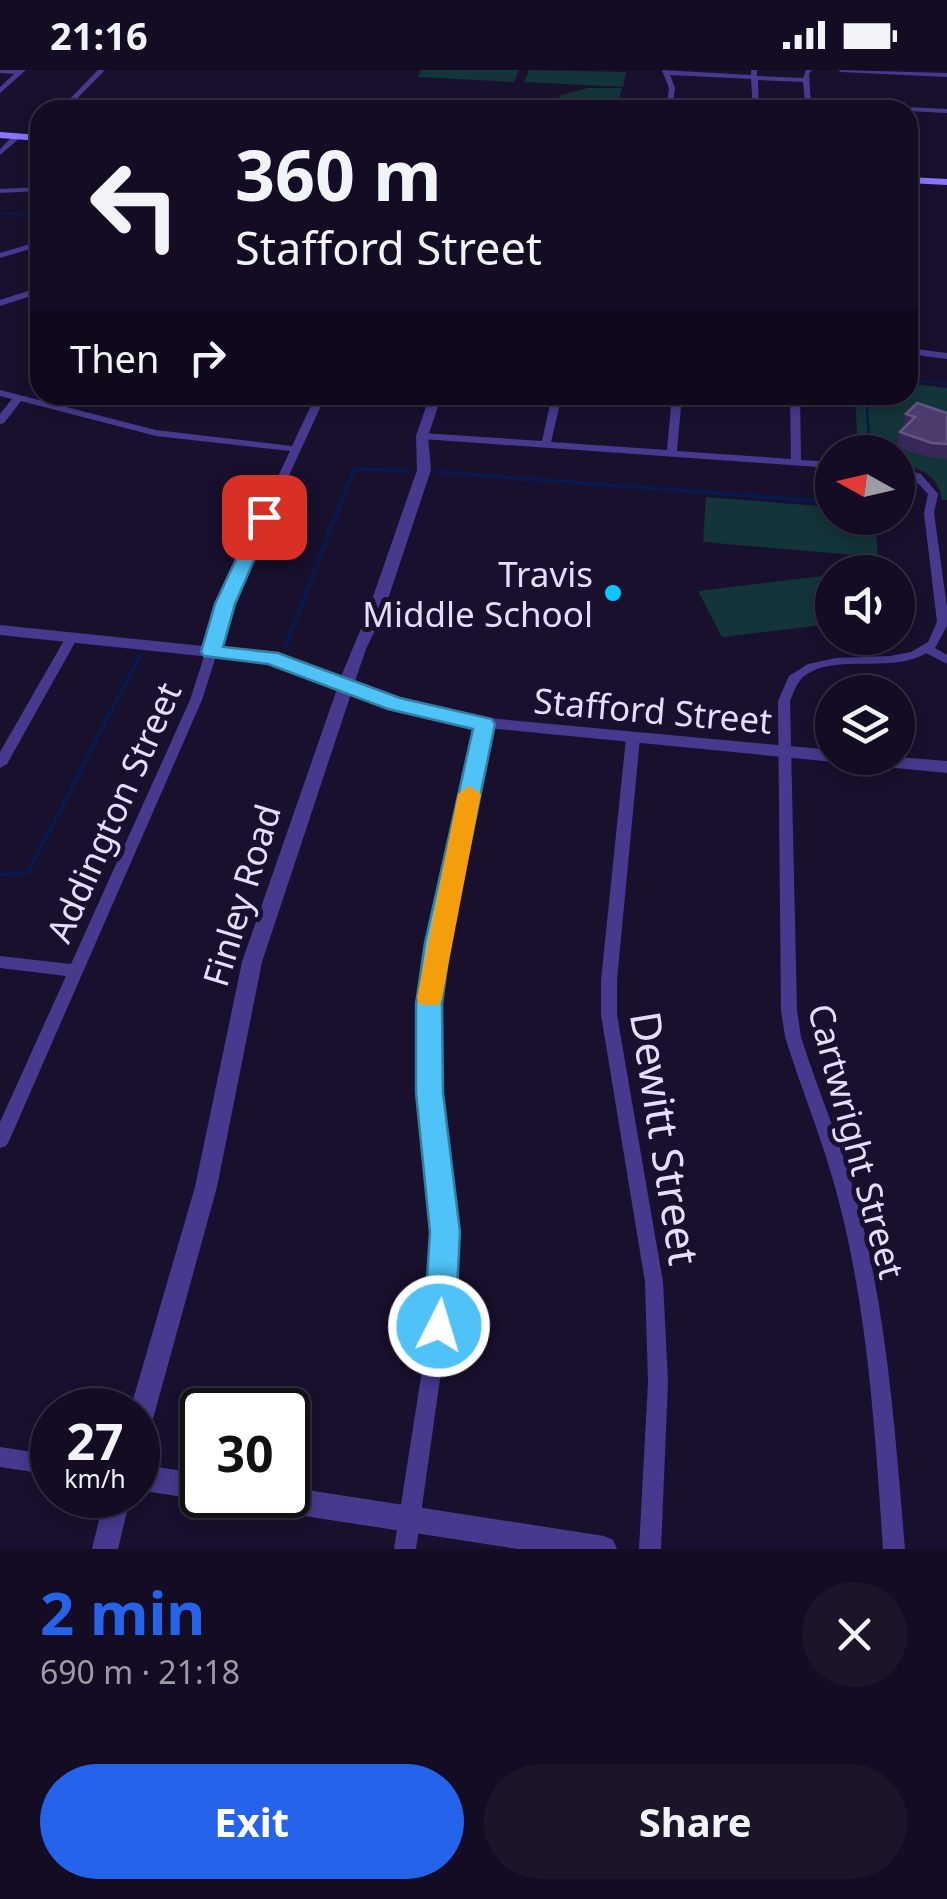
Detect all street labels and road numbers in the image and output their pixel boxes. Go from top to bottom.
street label: Addington Street [35,675,191,949]
street label: Stafford Street [532,676,774,744]
street label: Finley Road [191,798,291,992]
street label: Cartwright Street [798,999,916,1283]
street label: Dewitt Street [618,1007,714,1269]

